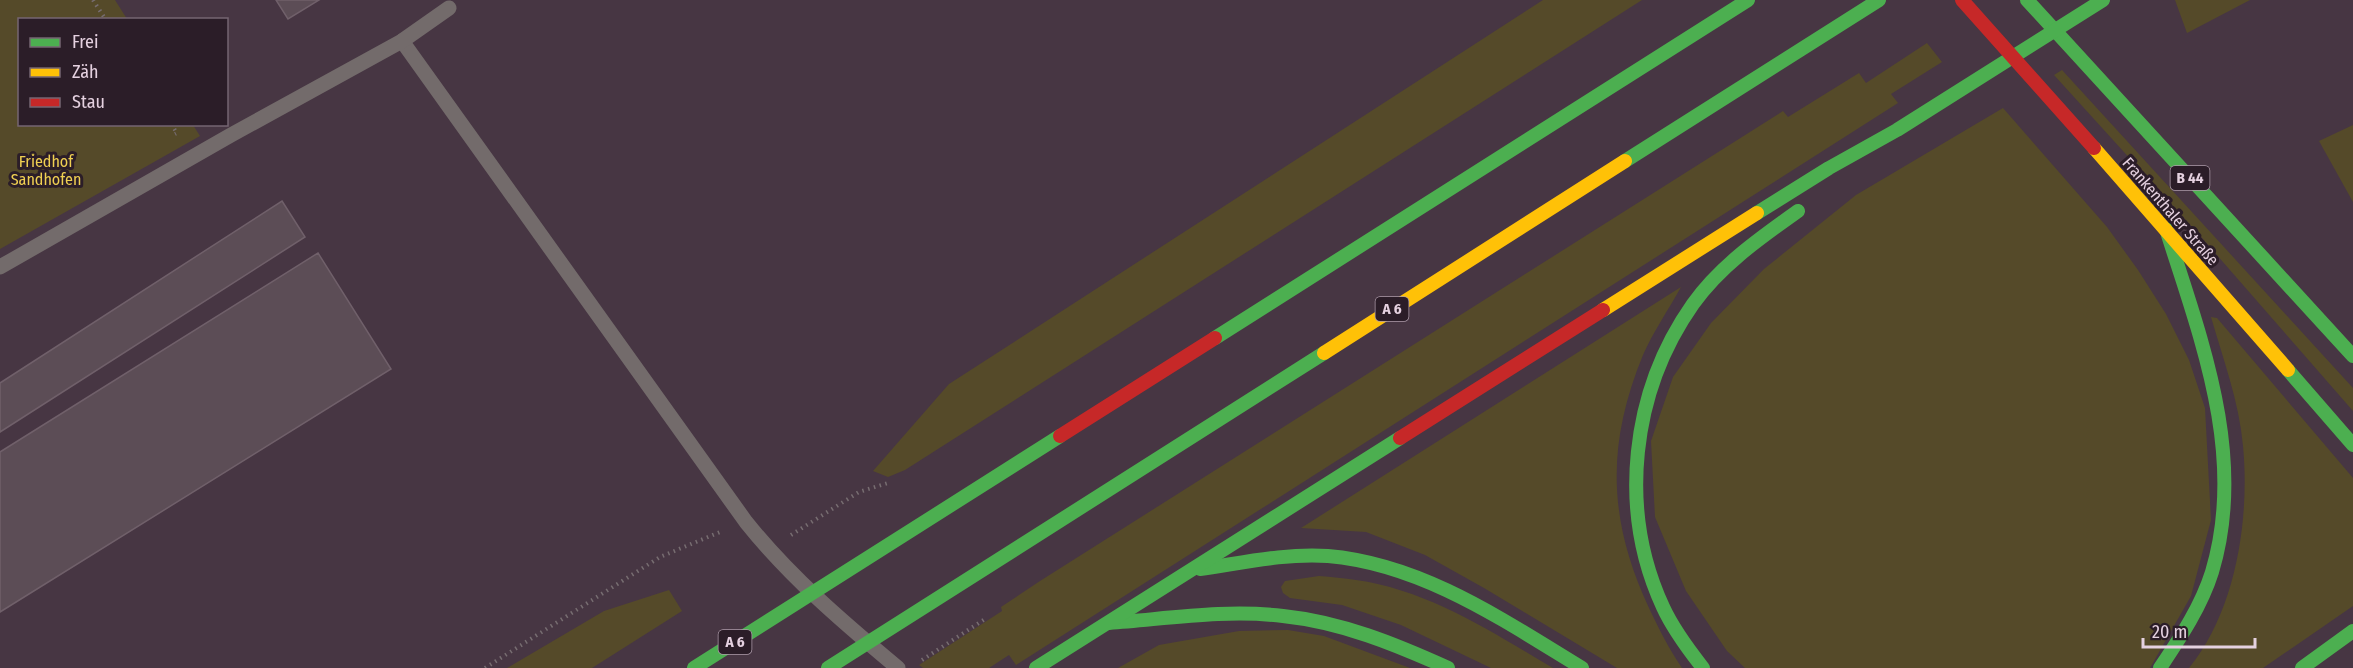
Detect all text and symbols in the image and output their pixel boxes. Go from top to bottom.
legend [18,18,228,126]
text: Frei [72,31,98,53]
text: Zäh [72,61,99,83]
text: Stau [72,91,105,113]
park label: Friedhof Sandhofen [11,152,81,189]
street label: Frankenthaler Straße [2119,153,2223,269]
road number: B 44 [2170,166,2210,190]
road number: A 6 [1376,297,1408,321]
scale bar [2143,611,2256,649]
text: 20 m [2152,621,2187,643]
road number: A 6 [718,630,752,654]

